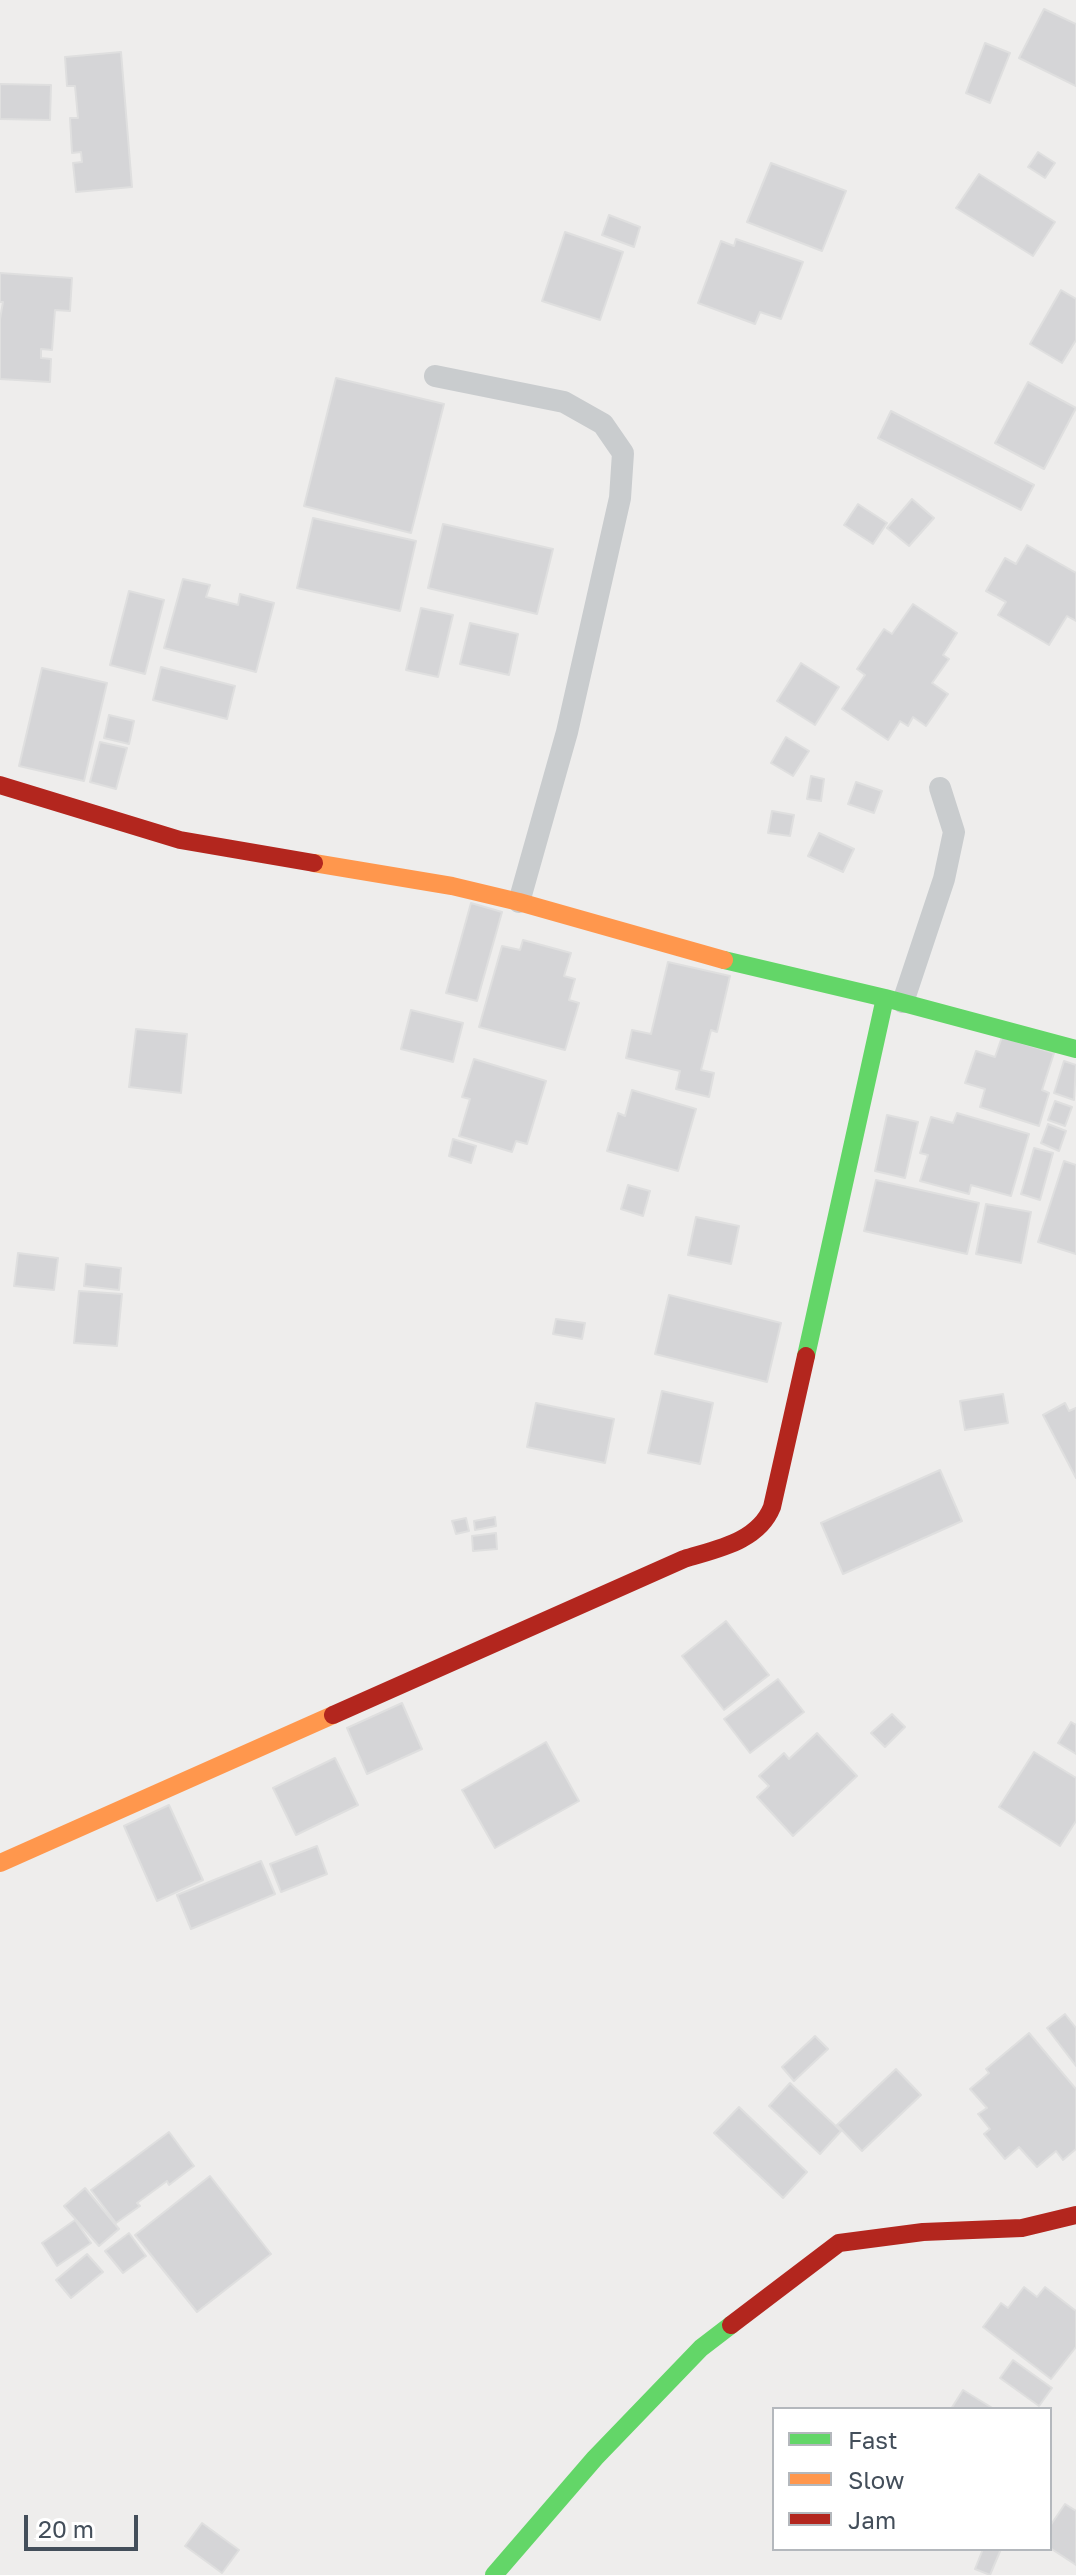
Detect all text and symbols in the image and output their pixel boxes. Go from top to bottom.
legend [772,2407,1052,2551]
text: Fast [848,2425,898,2454]
text: Slow [848,2465,904,2494]
scale bar [28,2499,142,2549]
text: Jam [848,2505,896,2534]
text: 20 m [38,2514,94,2543]

